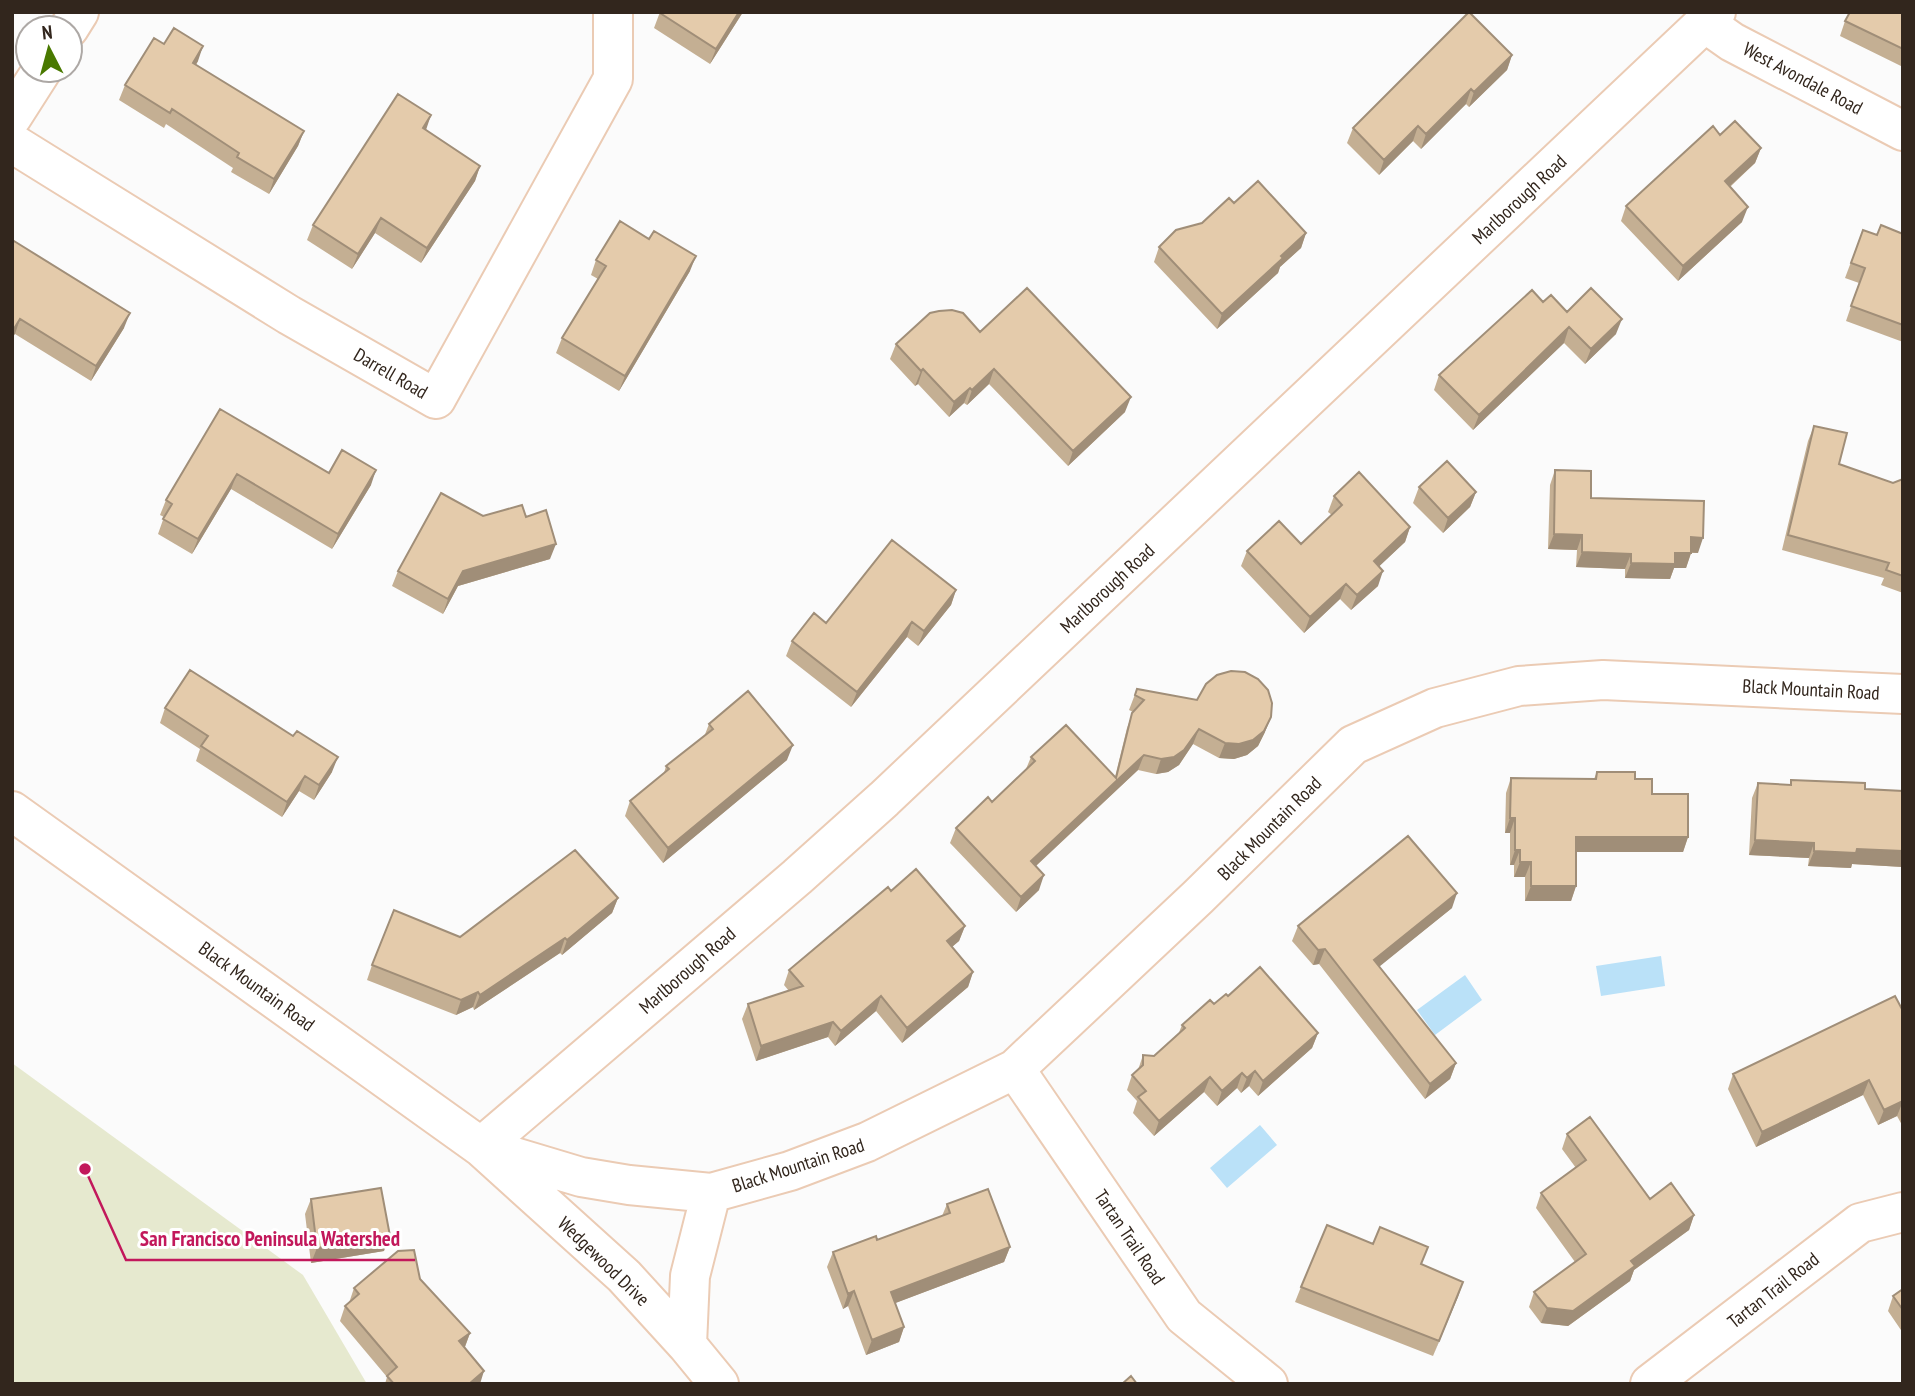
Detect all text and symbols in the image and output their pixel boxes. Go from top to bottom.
north arrow [14,14,84,84]
text: N [41,20,54,45]
street label: West Avondale Road [1739,36,1867,120]
street label: Marlborough Road [1467,149,1571,249]
street label: Darrell Road [350,342,432,404]
street label: Marlborough Road [1055,538,1159,638]
street label: Black Mountain Road [1742,673,1880,705]
street label: Black Mountain Road [1212,771,1326,885]
street label: Marlborough Road [634,921,740,1019]
street label: Black Mountain Road [194,936,320,1036]
street label: Black Mountain Road [729,1132,867,1198]
street label: Tartan Trail Road [1089,1185,1171,1289]
street label: Wedgewood Drive [553,1211,655,1311]
callout: San Francisco Peninsula Watershed [126,1218,415,1260]
text: San Francisco Peninsula Watershed [140,1225,400,1252]
street label: Tartan Trail Road [1722,1247,1824,1333]

